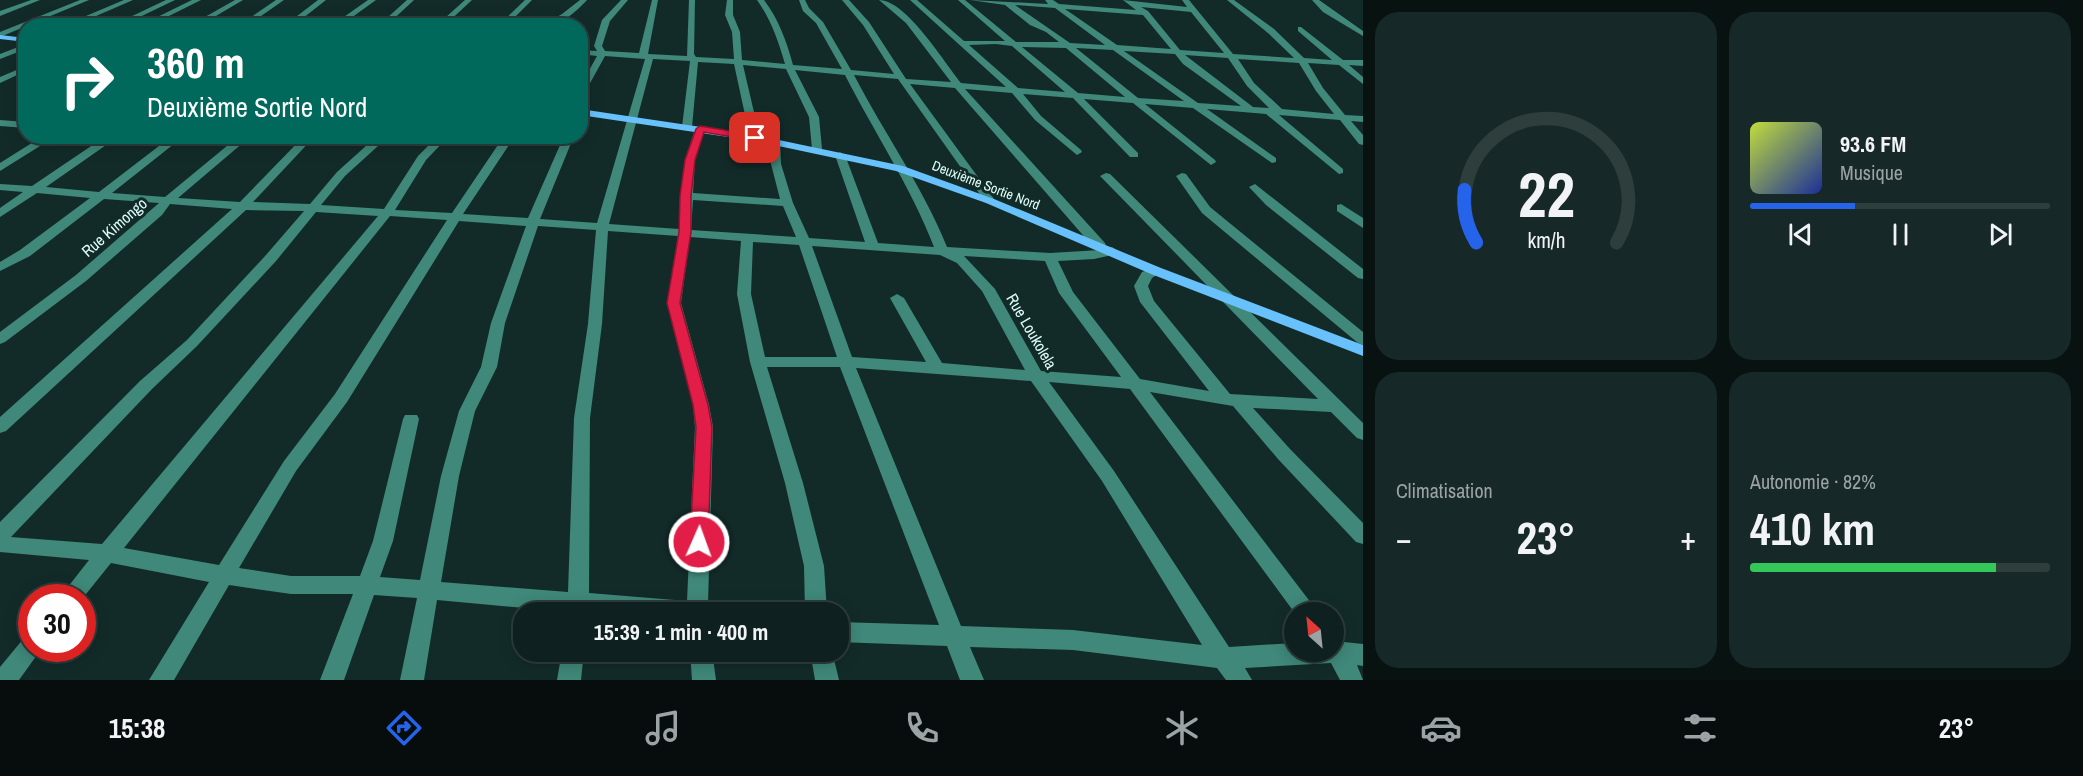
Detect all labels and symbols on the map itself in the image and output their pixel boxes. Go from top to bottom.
pin [729,112,780,163]
street label: Deuxième Sortie Nord [929,156,1043,214]
street label: Rue Kimongo [77,192,151,262]
street label: Rue Loukolela [1002,289,1063,373]
position arrow [667,510,731,574]
speed limit sign: 30 [18,584,96,662]
north arrow [1284,602,1344,662]

